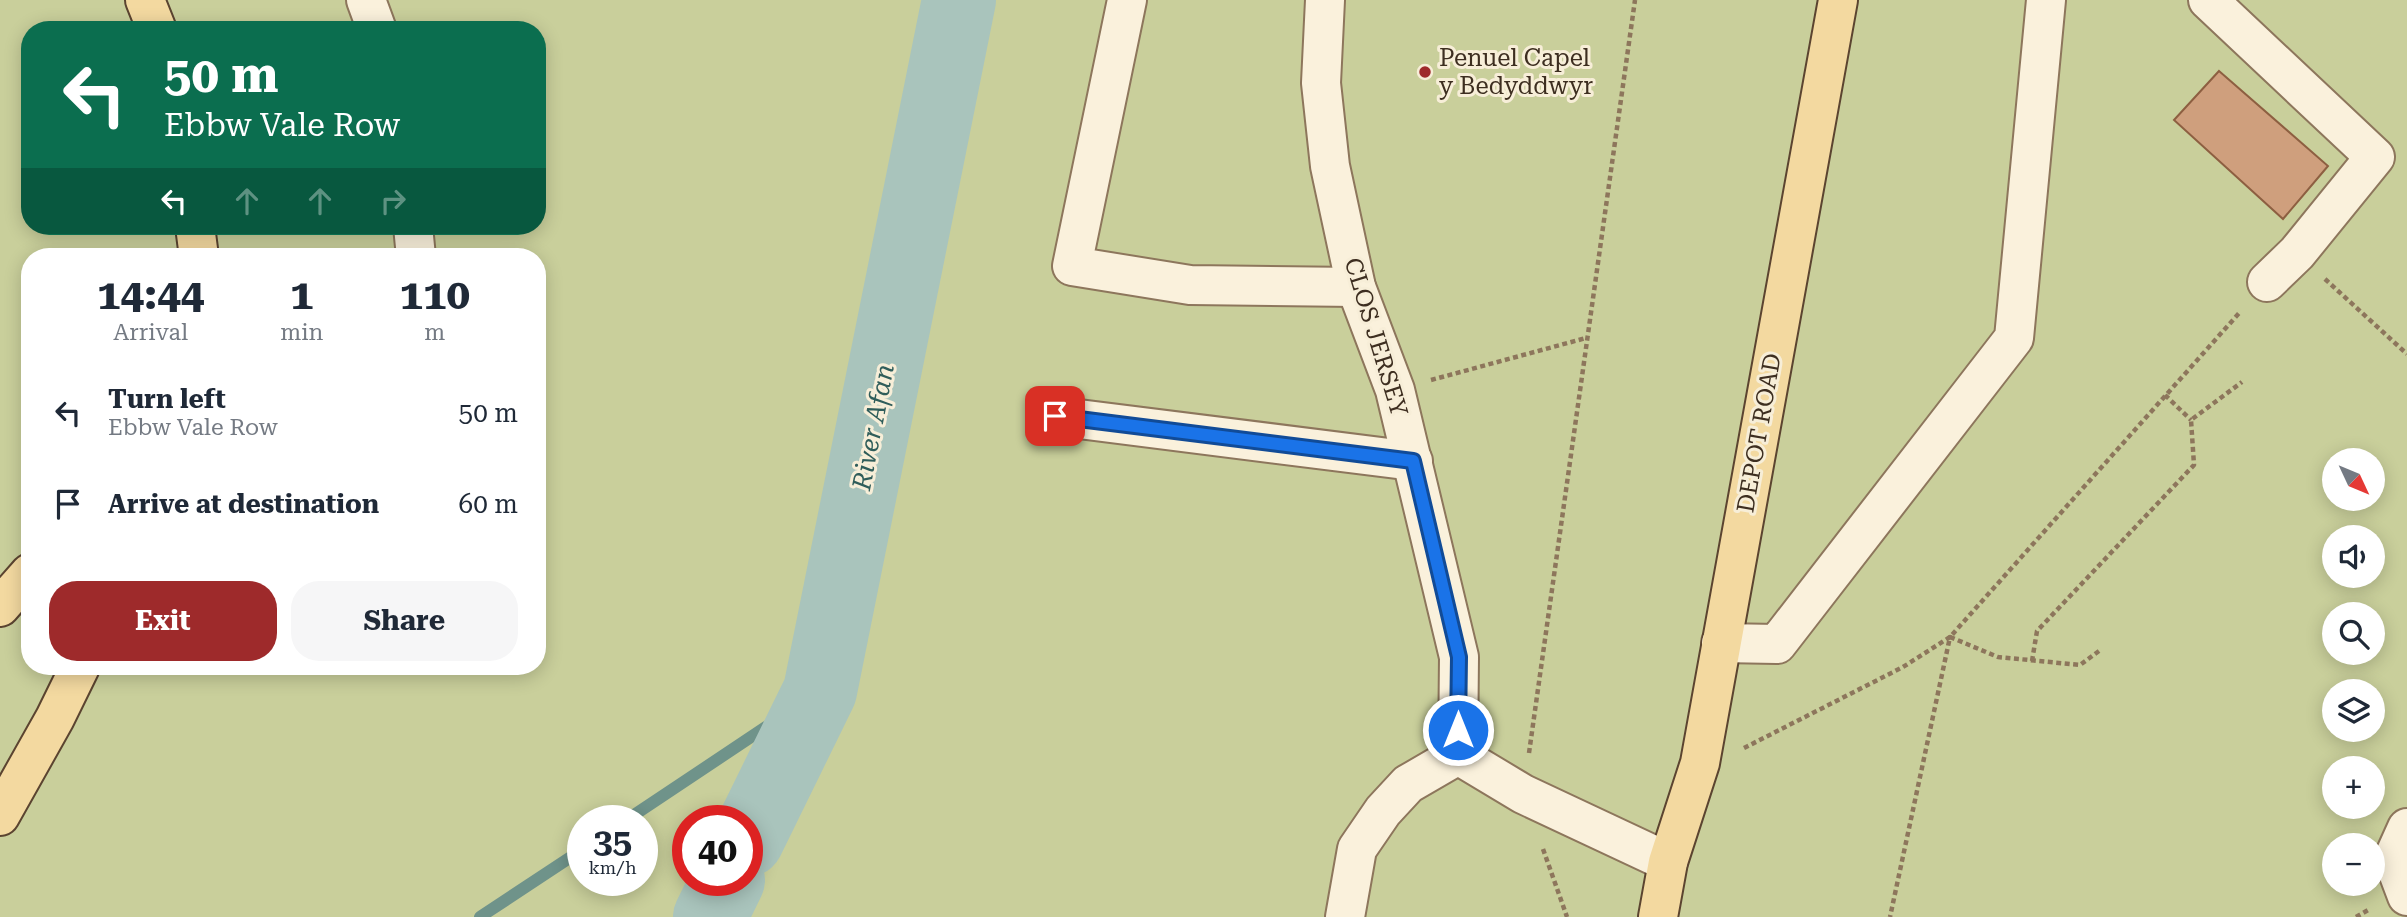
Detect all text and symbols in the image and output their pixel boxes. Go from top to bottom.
place label: Penuel Capel y Bedyddwyr [1439,44,1593,100]
text: 50 m [164,47,279,104]
icon: left [49,49,140,140]
marker: Penuel Capel y Bedyddwyr [1417,64,1433,80]
text: Ebbw Vale Row [164,106,400,144]
icon: left [155,182,193,220]
icon: ahead [228,182,266,220]
icon: ahead [301,182,339,220]
icon: right [374,182,412,220]
street label: CLOS JERSEY [1339,254,1414,420]
text: 14:44 [97,270,204,319]
text: 1 [290,270,314,319]
text: 110 [399,270,470,319]
text: Arrival [113,319,188,346]
text: min [280,319,323,346]
text: m [424,319,445,346]
street label: DEPOT ROAD [1731,351,1787,515]
water label: River Afan [846,361,900,494]
text: Turn left [108,384,226,414]
pin [1025,386,1085,446]
icon: left [49,394,87,432]
icon: arrive [1036,397,1074,435]
text: 50 m [459,398,518,428]
text: Ebbw Vale Row [108,414,278,441]
north arrow [2322,448,2385,511]
map controls [2322,448,2385,896]
icon: arrive [49,485,87,523]
text: Arrive at destination [108,489,379,519]
text: 60 m [459,489,518,519]
button: sound [2322,525,2385,588]
button: Exit [49,581,277,661]
button: Share [291,581,518,661]
button: search [2322,602,2385,665]
button: layers [2322,679,2385,742]
position arrow [1421,693,1495,767]
button: + [2322,756,2385,819]
speed limit sign: 40 [672,805,763,896]
text: 35 [593,821,632,862]
button: − [2322,833,2385,896]
text: km/h [588,857,637,878]

